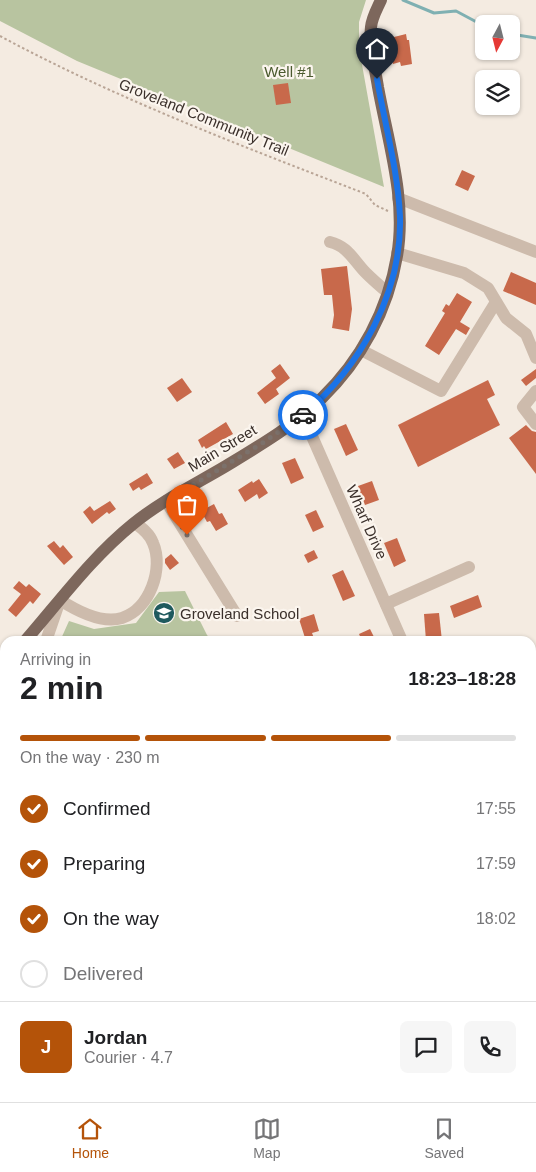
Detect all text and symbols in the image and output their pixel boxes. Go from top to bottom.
north arrow [475,15,520,60]
map controls [475,15,520,115]
pin [356,28,398,79]
icon: home [363,35,391,63]
park label: Well #1 [264,63,314,80]
button: layers [475,70,520,115]
street label: Groveland Community Trail [117,75,291,159]
courier [278,390,328,440]
icon: car [289,401,317,429]
street label: Main Street [185,421,260,475]
street label: Wharf Drive [343,482,391,562]
pin [166,484,208,535]
icon: bag [173,491,201,519]
school or university icon: Groveland School [152,601,176,625]
place label: Groveland School [180,605,299,622]
text: Arriving in [20,651,91,668]
text: 18:23–18:28 [408,668,516,689]
text: 2 min [20,670,104,706]
text: On the way · 230 m [20,749,160,766]
icon: check [20,795,48,823]
text: Confirmed [63,798,151,819]
text: 17:55 [476,800,516,817]
icon: check [20,850,48,878]
text: Preparing [63,853,145,874]
text: 17:59 [476,855,516,872]
icon: check [20,905,48,933]
text: On the way [63,908,159,929]
text: 18:02 [476,910,516,927]
text: Delivered [63,963,143,984]
button: chat [400,1021,452,1073]
button: phone [464,1021,516,1073]
text: Jordan [84,1027,147,1048]
text: J [41,1036,51,1057]
text: Courier · 4.7 [84,1049,173,1066]
tab: Home [72,1115,109,1161]
tab: Map [253,1115,281,1161]
tab: Saved [424,1115,464,1161]

